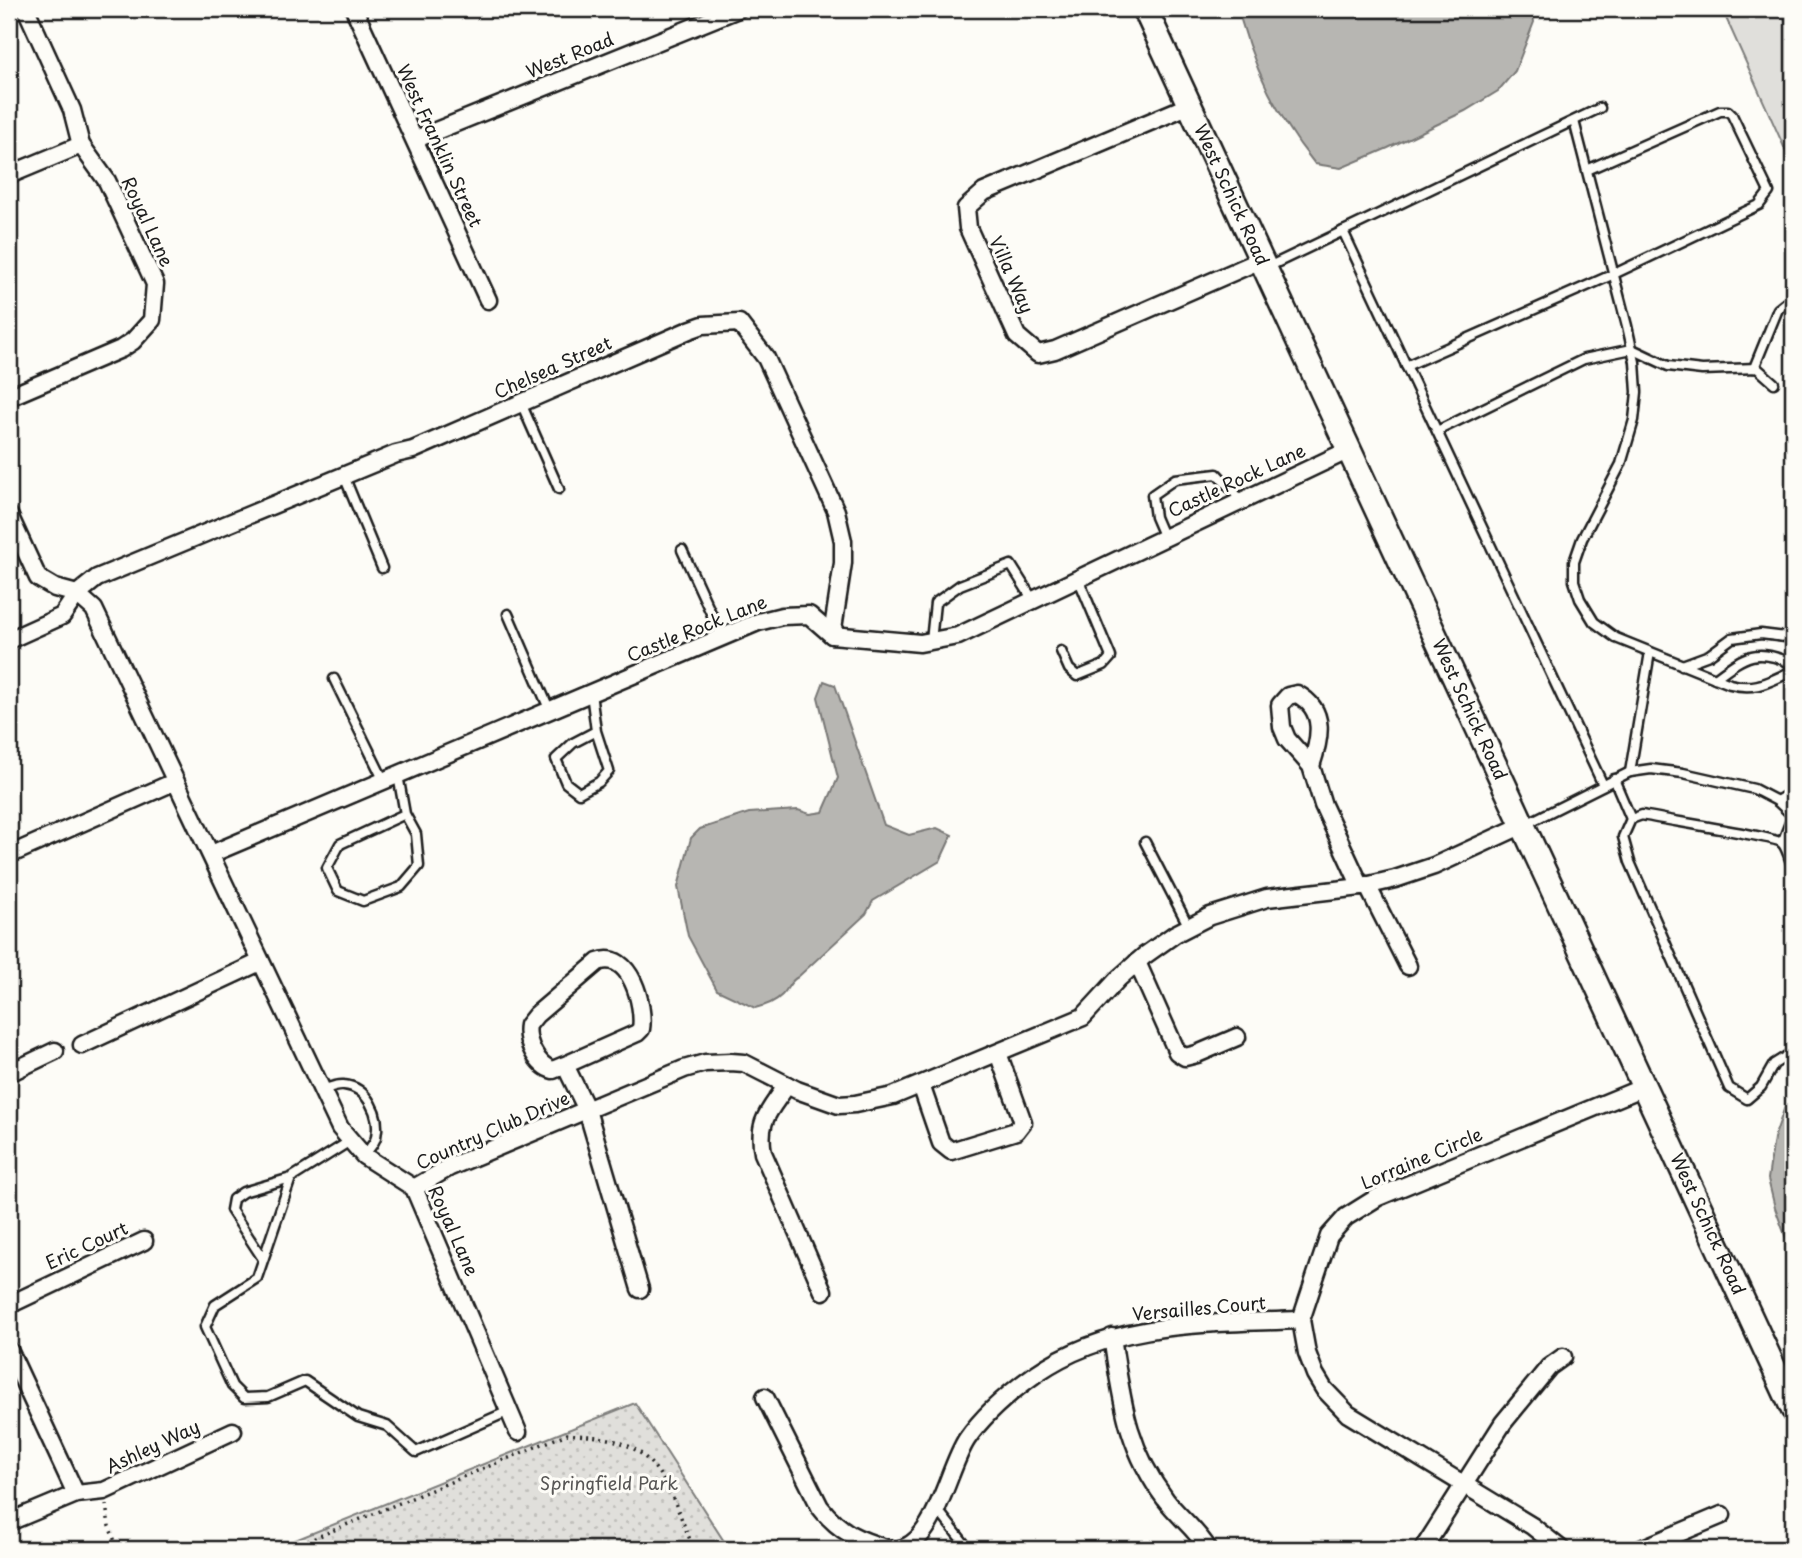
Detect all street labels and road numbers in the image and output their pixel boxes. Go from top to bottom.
street label: West Road [522,25,617,84]
street label: West Franklin Street [391,59,490,231]
street label: West Schick Road [1188,119,1277,270]
street label: Royal Lane [116,172,181,271]
street label: Villa Way [983,231,1041,317]
street label: Chelsea Street [489,329,616,405]
street label: Castle Rock Lane [1163,436,1310,523]
street label: Castle Rock Lane [622,587,771,668]
street label: West Schick Road [1426,634,1515,784]
street label: Country Club Drive [411,1084,574,1176]
street label: Lorraine Circle [1356,1120,1487,1195]
street label: West Schick Road [1664,1148,1753,1299]
street label: Royal Lane [422,1181,486,1280]
street label: Eric Court [41,1214,132,1276]
street label: Versailles Court [1131,1288,1267,1327]
street label: Ashley Way [101,1412,204,1479]

